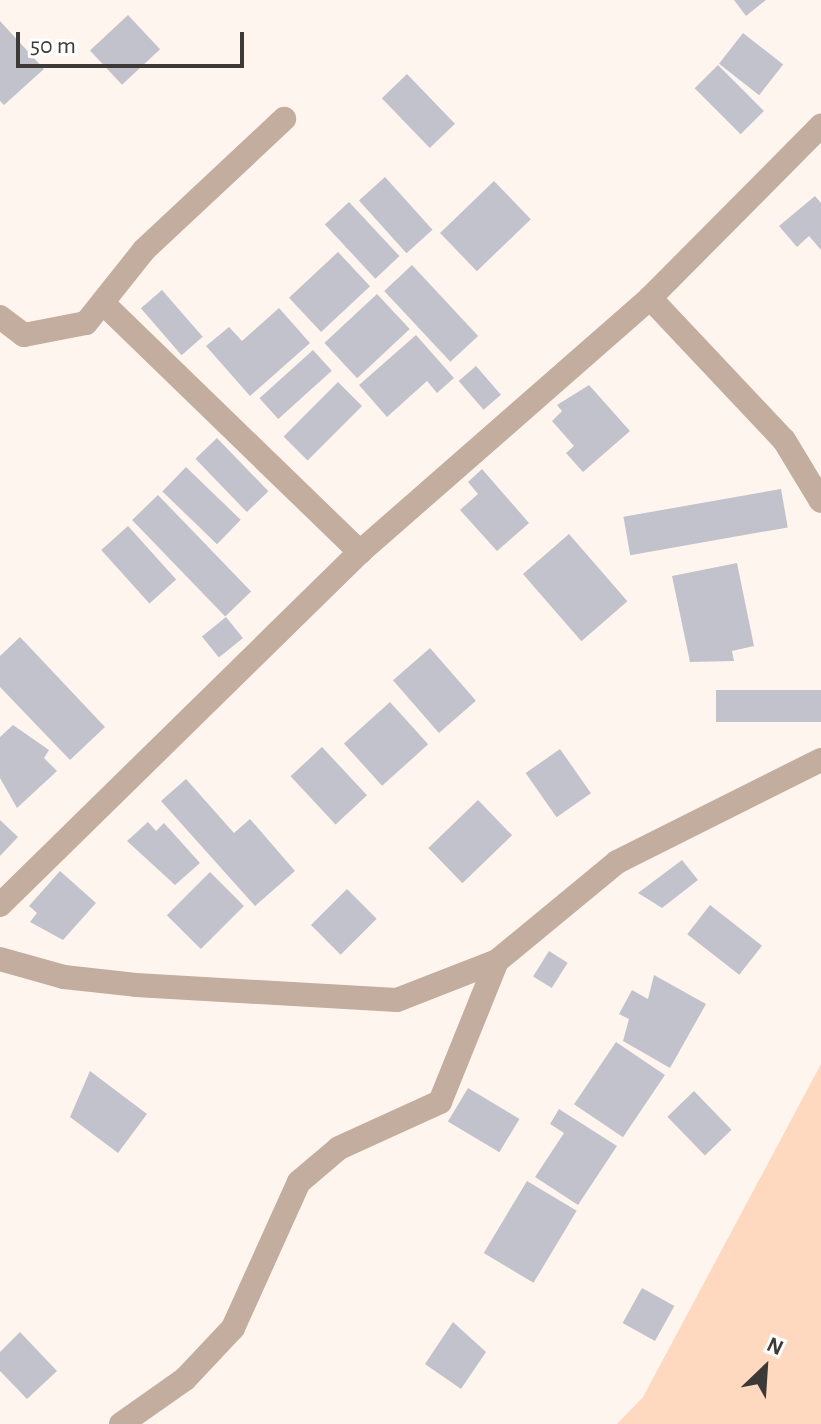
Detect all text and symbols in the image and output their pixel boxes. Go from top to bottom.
scale bar [20,16,248,66]
text: 50 m [30,34,76,58]
north arrow [725,1328,805,1408]
text: N [764,1333,787,1359]

